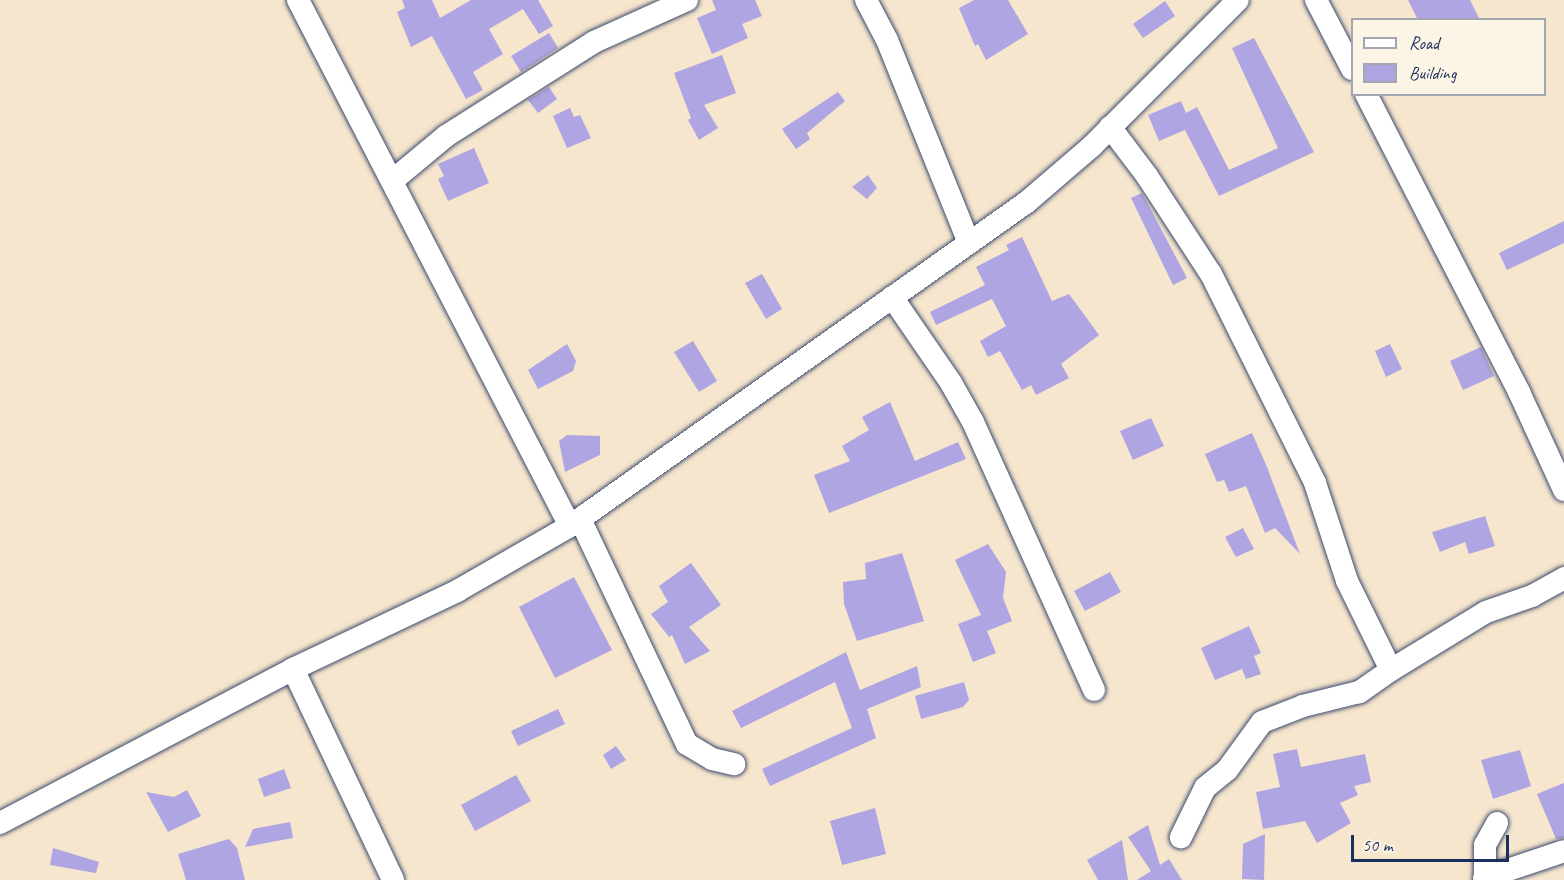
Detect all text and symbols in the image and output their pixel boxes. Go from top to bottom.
legend [1351,18,1546,96]
text: Road [1409,32,1439,54]
text: Building [1409,62,1456,84]
scale bar [1354,823,1512,861]
text: 50 m [1362,834,1393,856]

